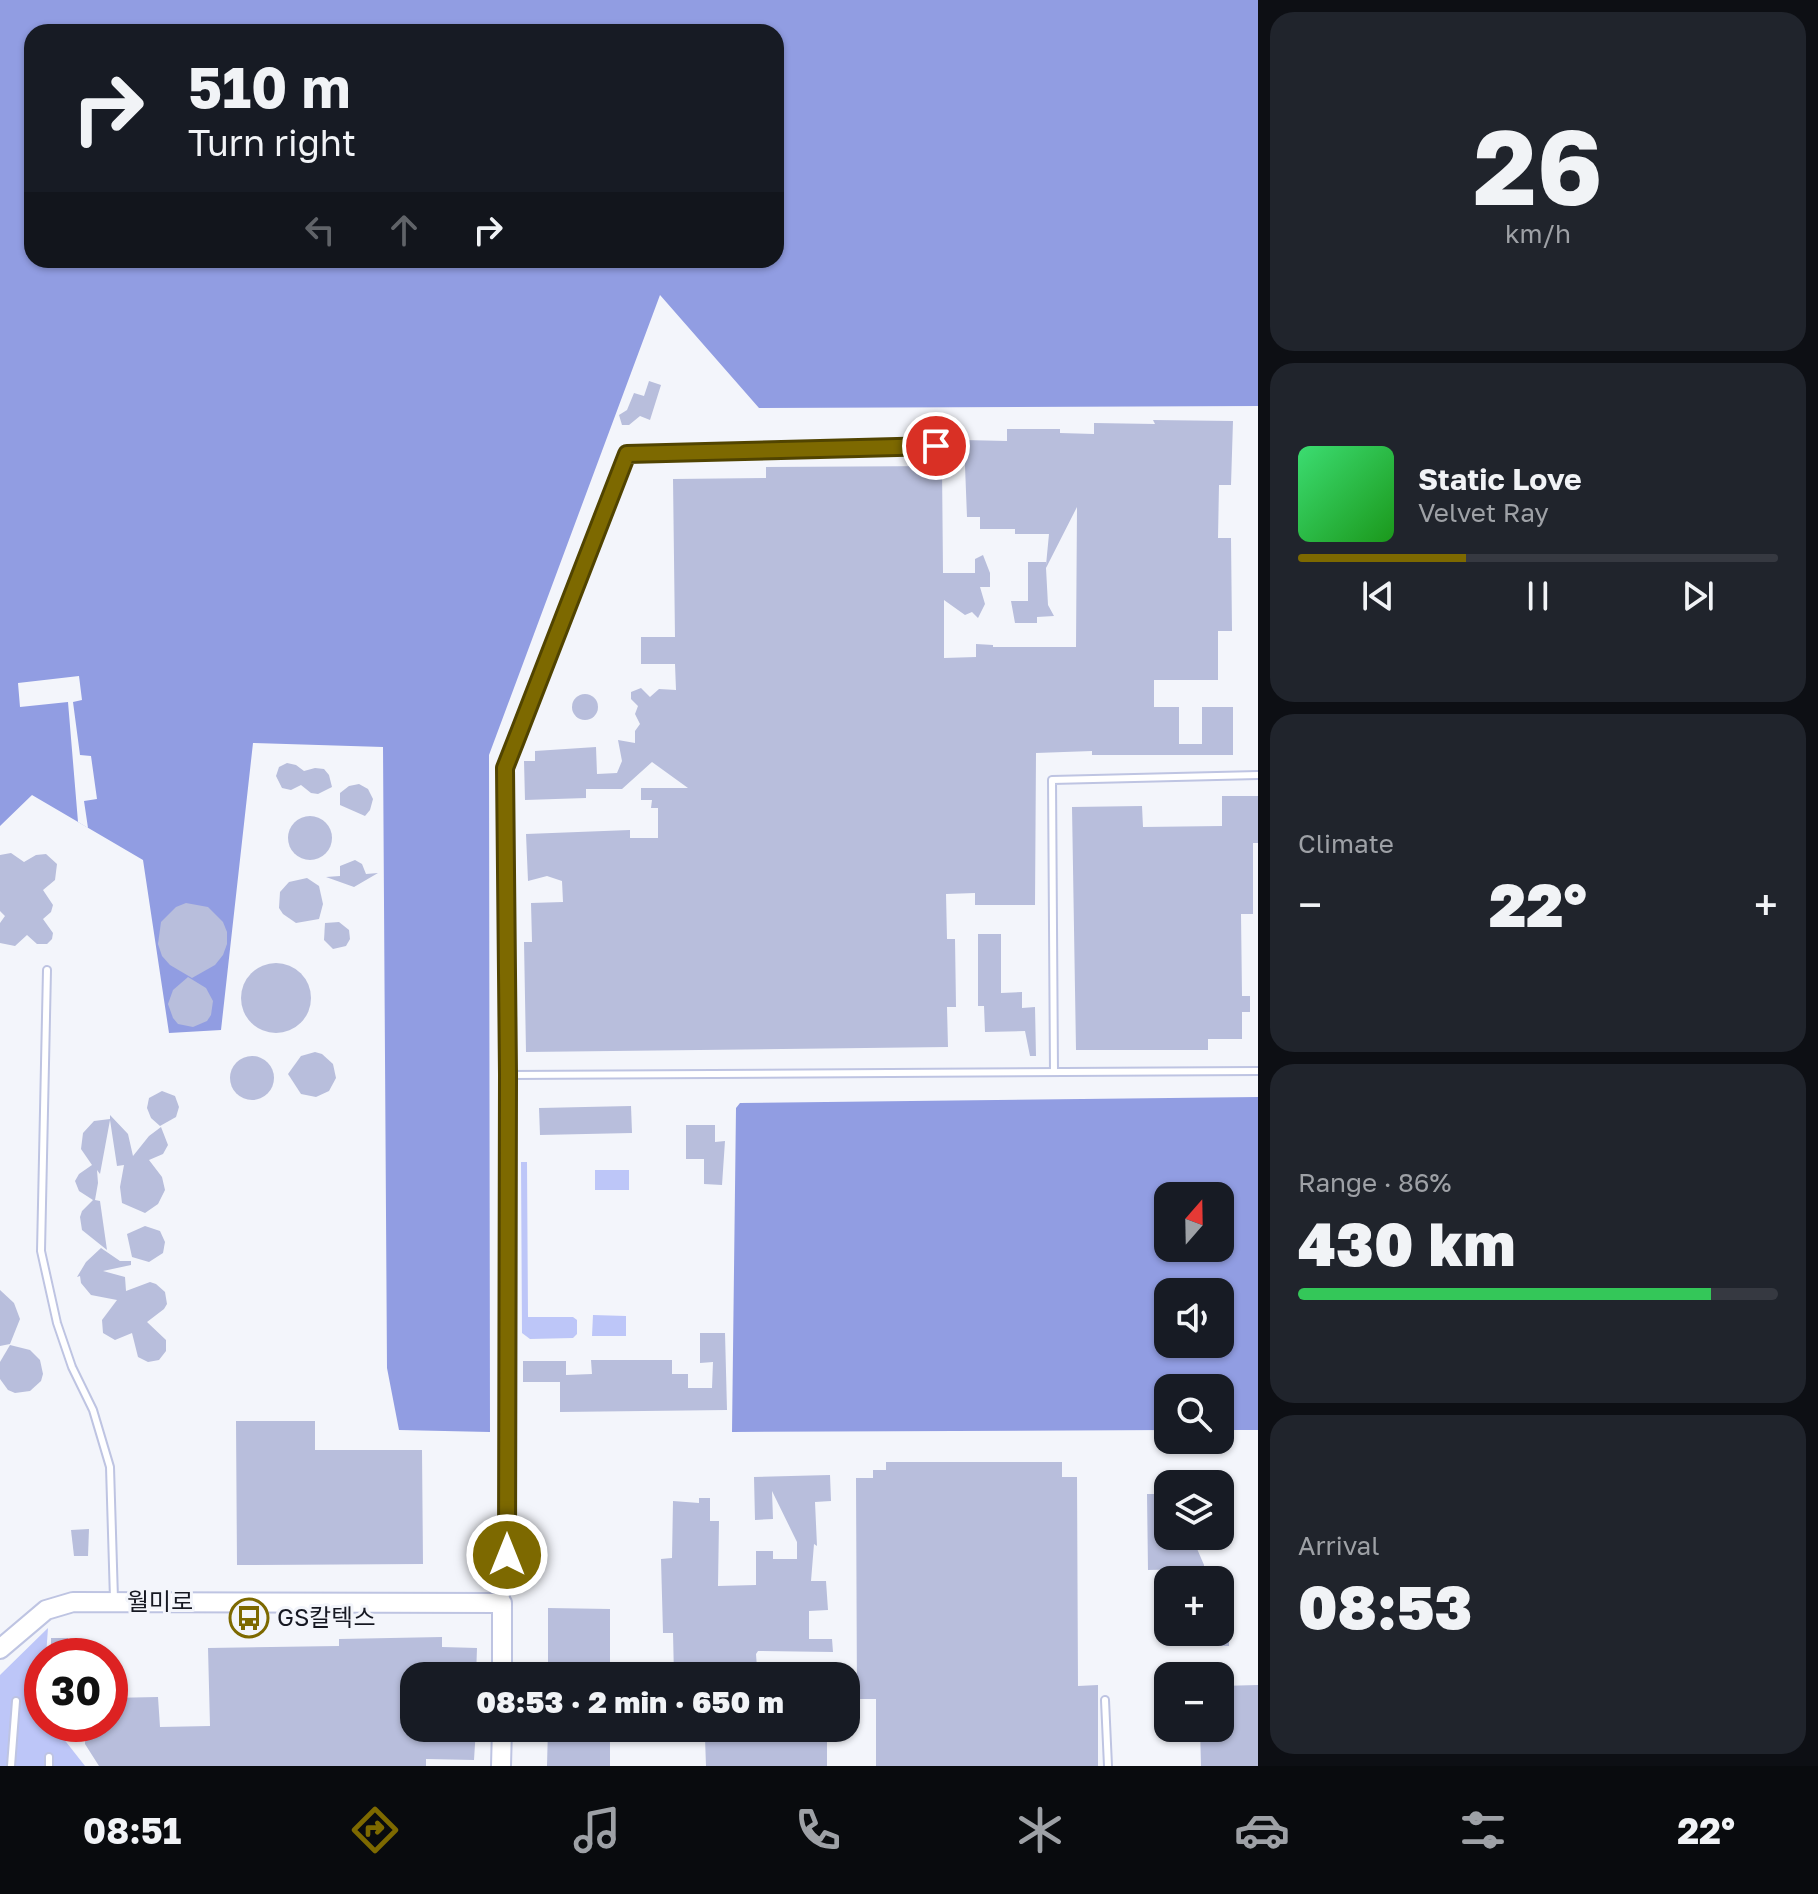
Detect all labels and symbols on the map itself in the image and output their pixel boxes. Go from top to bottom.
pin [902,412,970,480]
north arrow [1154,1182,1234,1262]
position arrow [465,1513,549,1597]
street label: 월미로 [127,1586,193,1615]
bus stop icon: GS칼텍스 [228,1597,270,1639]
place label: GS칼텍스 [277,1602,376,1631]
speed limit sign: 30 [24,1638,128,1742]

